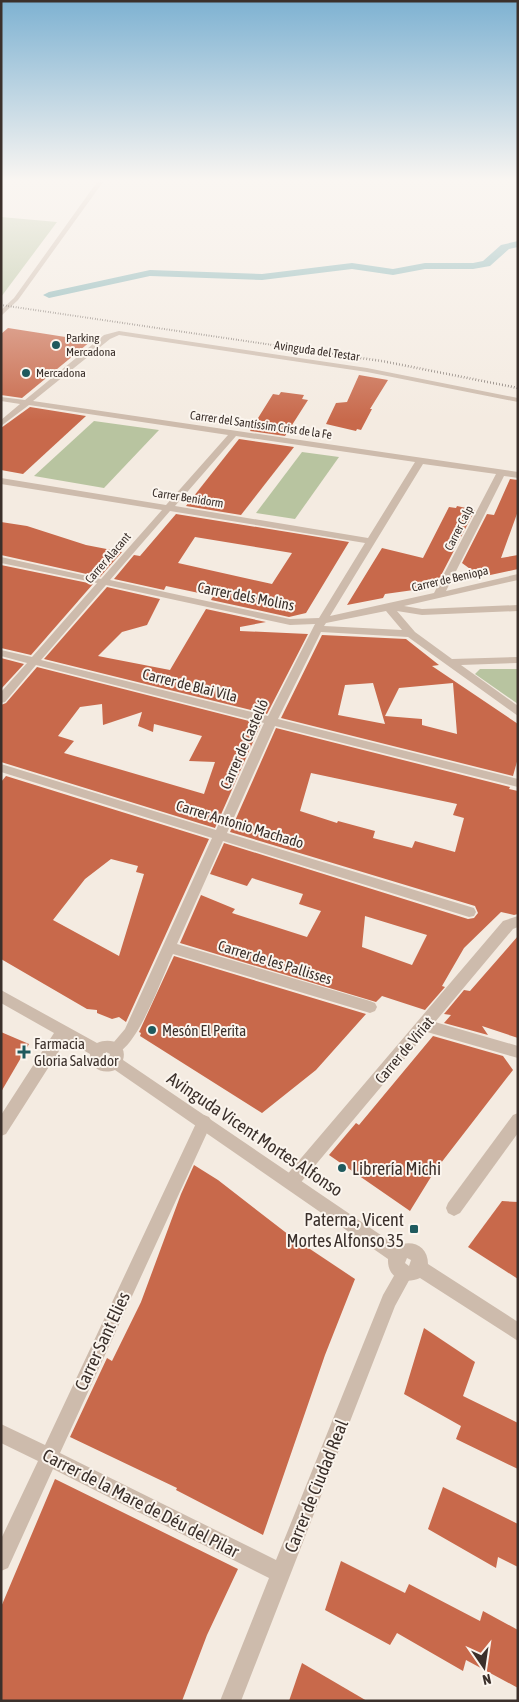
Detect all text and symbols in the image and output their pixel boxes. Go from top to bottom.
place label: Parking Mercadona [66,331,116,359]
street label: Avinguda del Testar [273,338,361,364]
marker: Parking Mercadona [50,339,62,351]
place label: Mercadona [36,366,86,380]
marker: Mercadona [20,367,32,379]
street label: Carrer del Santíssim Crist de la Fe [189,408,333,442]
street label: Carrer Benidorm [151,485,225,511]
street label: Carrer Calp [442,503,476,553]
street label: Carrer Alacant [82,529,134,586]
street label: Carrer de Beniopa [410,563,490,595]
street label: Carrer dels Molins [196,578,296,614]
street label: Carrer de Blai Vila [141,665,239,705]
street label: Carrer de Castelló [217,696,271,792]
street label: Carrer Antonio Machado [174,796,306,852]
street label: Carrer de les Pallisses [216,937,334,987]
street label: Carrer de Viriat [371,1013,437,1087]
place label: Mesón El Perita [162,1022,246,1039]
marker: Mesón El Perita [146,1024,158,1036]
place label: Farmacia Gloria Salvador [34,1035,119,1069]
marker: Farmacia Gloria Salvador [18,1046,30,1058]
street label: Avinguda Vicent Mortes Alfonso [163,1067,347,1201]
place label: Librería Michi [352,1158,441,1179]
marker: Librería Michi [336,1162,348,1174]
place label: Paterna, Vicent Mortes Alfonso 35 [286,1209,404,1251]
marker: Paterna, Vicent Mortes Alfonso 35 [408,1223,420,1235]
street label: Carrer Sant Elies [70,1288,134,1394]
street label: Carrer de Ciudad Real [280,1416,352,1555]
street label: Carrer de la Mare de Déu del Pilar [39,1444,243,1562]
north arrow [459,1642,509,1692]
text: N [481,1671,493,1688]

